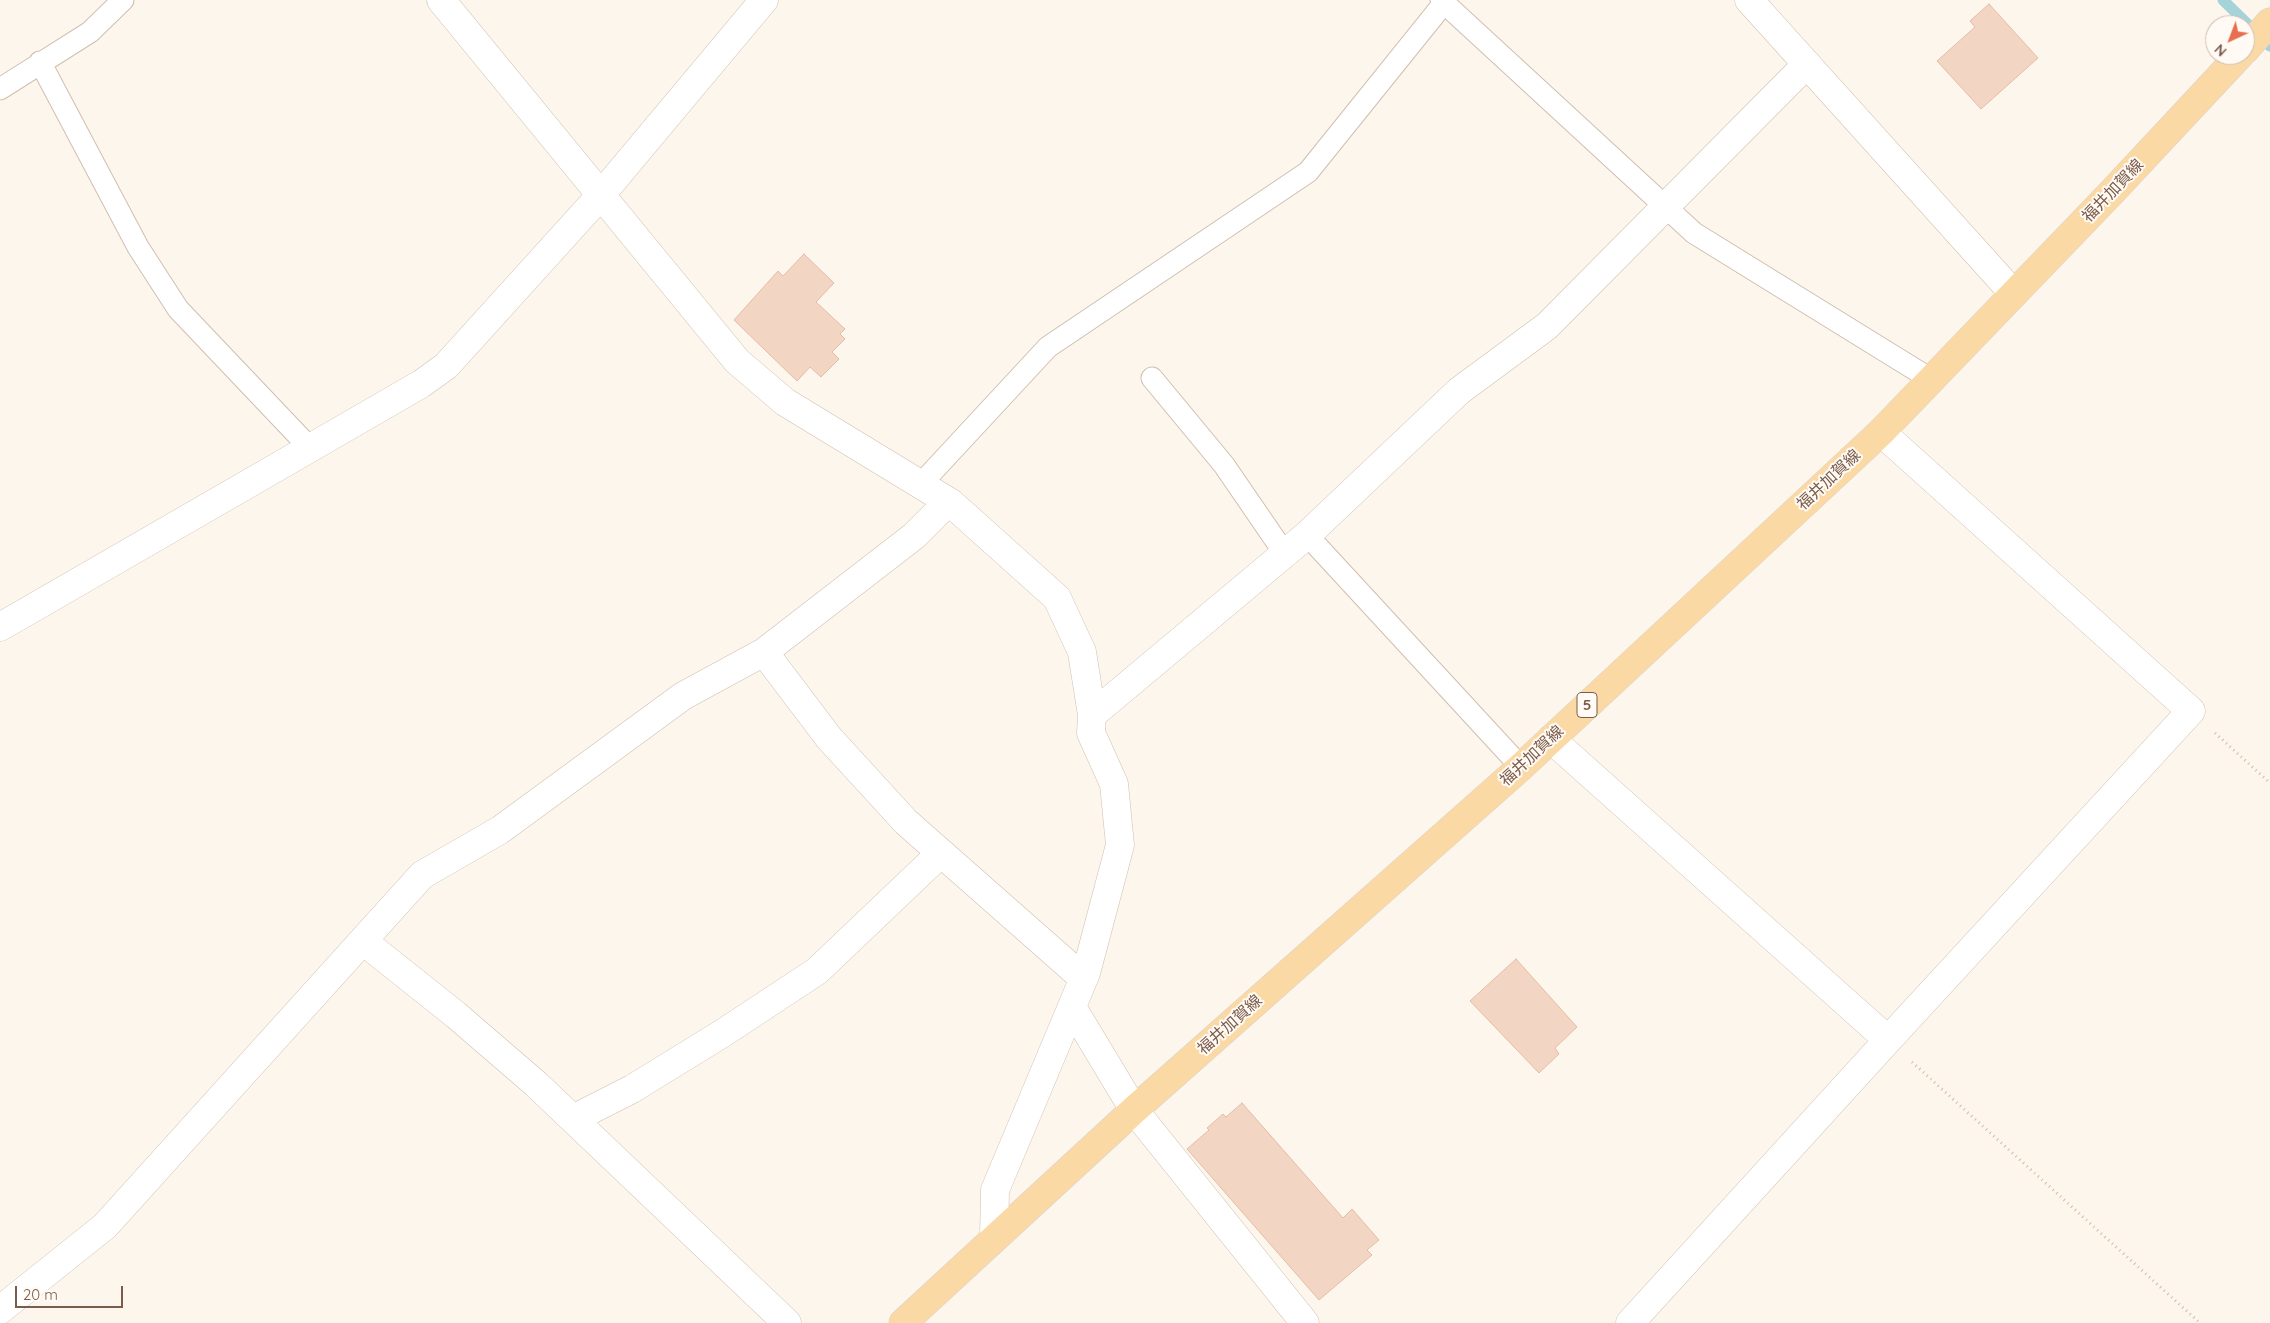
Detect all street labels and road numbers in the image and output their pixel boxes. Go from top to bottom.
street label: 福井加賀線 [2078,156,2148,226]
street label: 福井加賀線 [1793,446,1865,514]
road number: 5 [1577,692,1597,718]
street label: 福井加賀線 [1496,722,1568,790]
street label: 福井加賀線 [1194,991,1266,1059]

